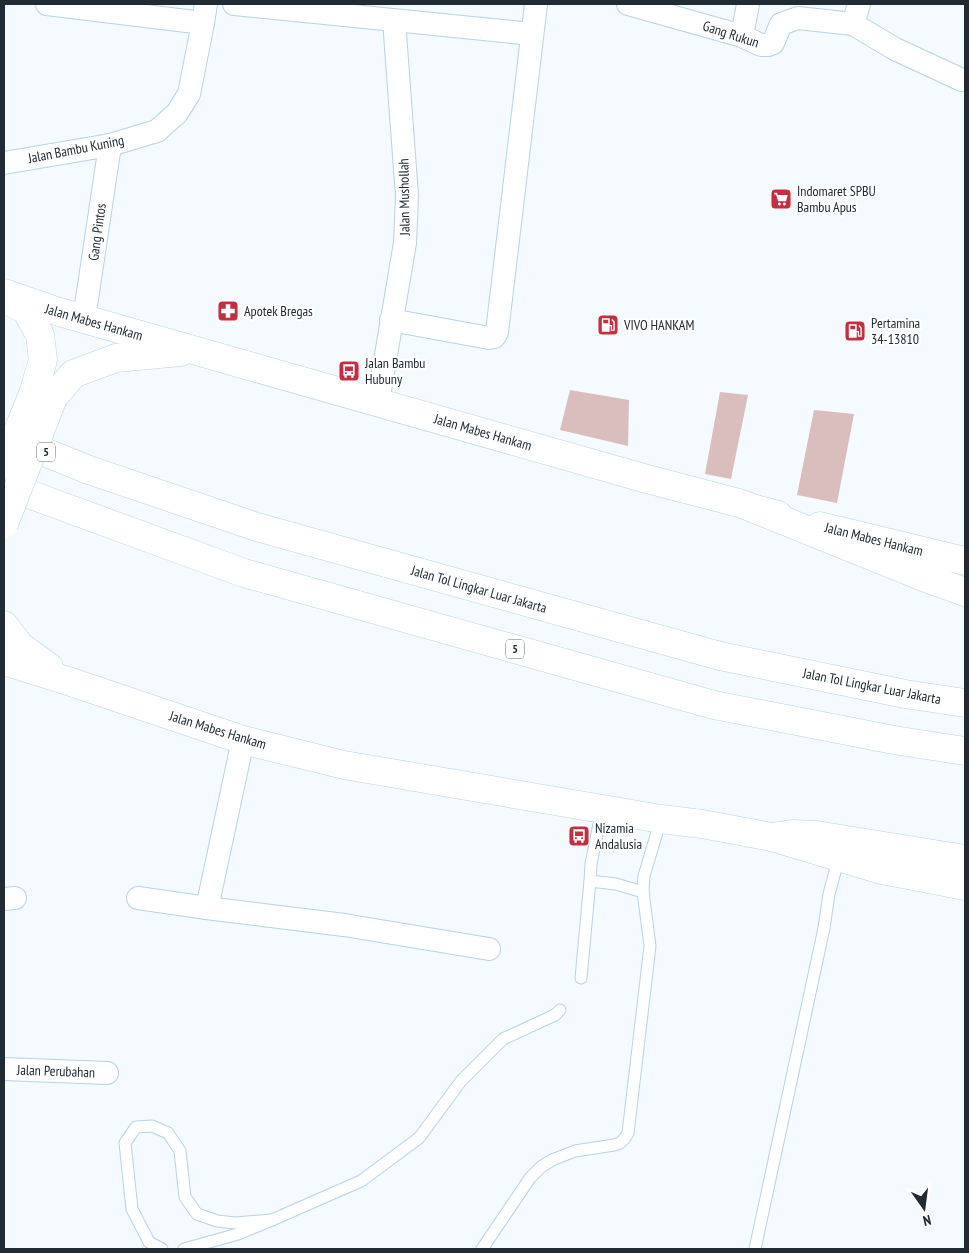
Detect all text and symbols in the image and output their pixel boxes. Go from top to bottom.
street label: Gang Rukun [701,16,761,52]
street label: Jalan Bambu Kuning [25,131,126,167]
street label: Jalan Mushollah [394,158,414,237]
place label: Indomaret SPBU Bambu Apus [797,182,876,216]
supermarket icon: Indomaret SPBU Bambu Apus [769,187,793,211]
street label: Gang Pintos [84,202,110,262]
street label: Jalan Mabes Hankam [42,299,145,344]
pharmacy icon: Apotek Bregas [216,299,240,323]
place label: Apotek Bregas [244,302,313,320]
fuel station icon: VIVO HANKAM [596,313,620,337]
place label: Pertamina 34-13810 [871,314,920,348]
place label: VIVO HANKAM [623,316,694,334]
fuel station icon: Pertamina 34-13810 [843,319,867,343]
place label: Jalan Bambu Hubuny [364,354,425,388]
bus stop icon: Jalan Bambu Hubuny [337,359,361,383]
street label: Jalan Mabes Hankam [431,409,534,454]
road number: 5 [37,442,55,462]
street label: Jalan Mabes Hankam [822,518,925,560]
street label: Jalan Tol Lingkar Luar Jakarta [408,561,549,617]
road number: 5 [506,640,524,659]
street label: Jalan Tol Lingkar Luar Jakarta [800,664,943,708]
street label: Jalan Mabes Hankam [166,706,269,753]
place label: Nizamia Andalusia [595,819,642,853]
bus stop icon: Nizamia Andalusia [567,824,591,848]
street label: Jalan Perubahan [16,1061,95,1081]
north arrow [899,1183,949,1233]
text: N [921,1211,933,1230]

